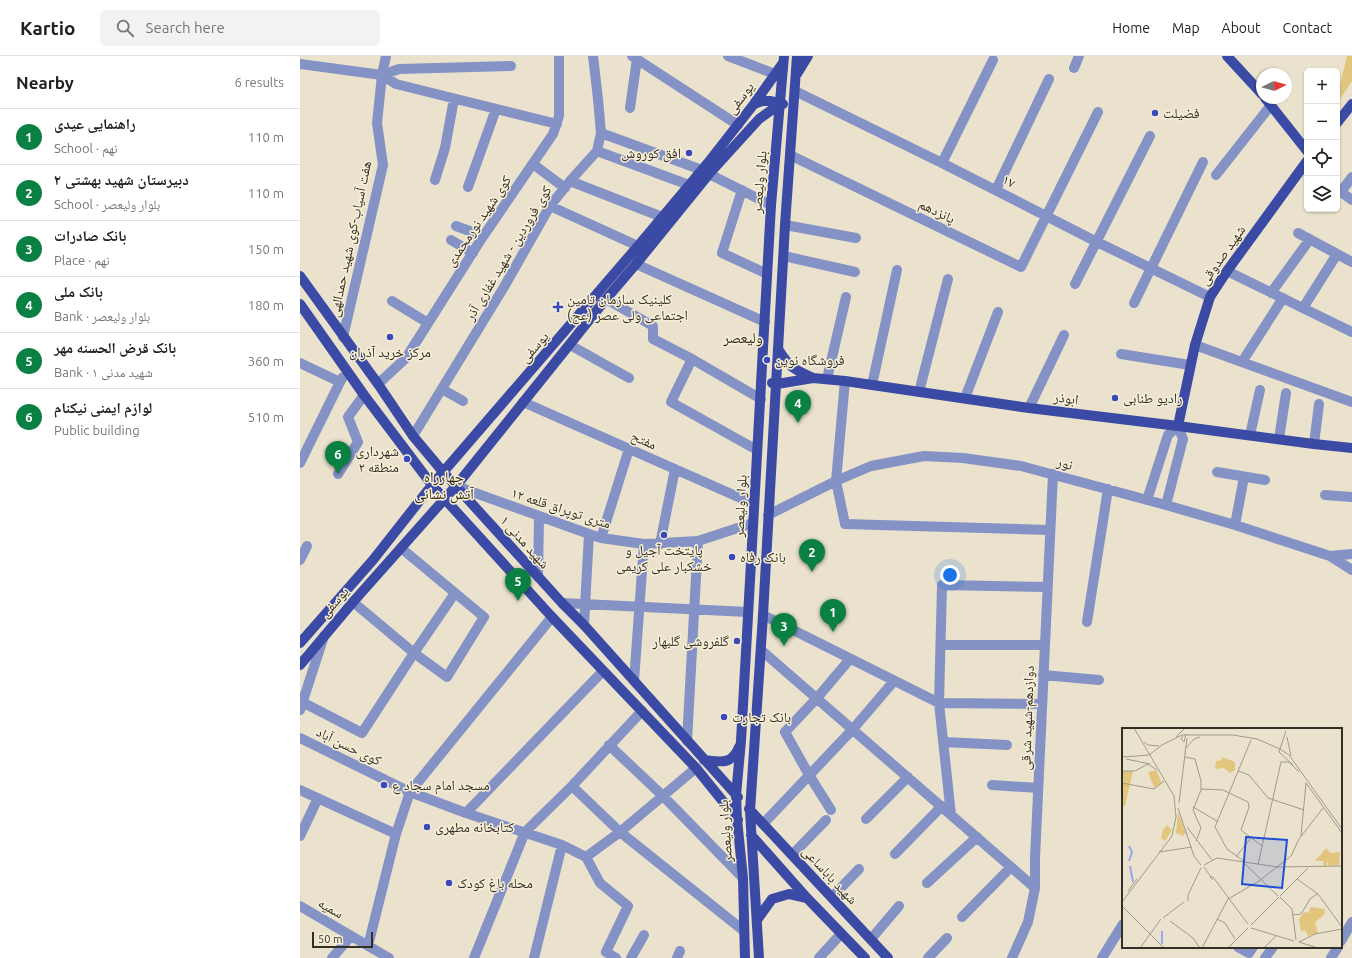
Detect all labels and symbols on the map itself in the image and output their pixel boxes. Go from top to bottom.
north arrow [1256,68,1292,104]
street label: یوسفی [723,79,758,118]
place label: فضیلت [1163,105,1200,121]
marker: فضیلت [1150,108,1160,118]
place label: افق کوروش [621,145,681,163]
marker: افق کوروش [684,148,694,158]
street label: بلوار ولیعصر [748,150,771,215]
street label: هفت آسیاب-کوی شهید حمدالهی [326,159,375,319]
street label: ۱۷ [1000,171,1018,191]
street label: کوی شهید نورمحمدی [442,172,515,270]
street label: کوی فروردین - شهید غفاری آذر [461,183,556,325]
street label: پانزدهم [915,195,958,228]
street label: شهید صدوقی [1196,222,1249,288]
place label: کلینیک سازمان تامین اجتماعی ولی عصر (عج) [567,291,688,325]
marker: کلینیک سازمان تامین اجتماعی ولی عصر (عج) [552,301,564,313]
street label: یوسفی [516,328,553,366]
district label: ولیعصر [722,329,763,347]
marker: مرکز خرید آذران [385,332,395,342]
place label: مرکز خرید آذران [349,344,431,361]
place label: فروشگاه نوین [775,352,845,369]
marker: فروشگاه نوین [762,355,772,365]
street label: ابوذر [1052,388,1079,408]
pin: 4 [785,390,811,423]
place label: رادیو طنابی [1123,390,1182,407]
marker: رادیو طنابی [1110,393,1120,403]
street label: مفتح [628,427,659,454]
pin: 6 [325,441,351,474]
place label: شهرداری منطقه ۲ [356,443,399,475]
street label: نور [1054,453,1075,474]
marker: شهرداری منطقه ۲ [402,454,412,464]
district label: چهارراه آتش نشانی [414,468,475,504]
street label: بلوار ولیعصر [730,474,751,539]
street label: ۱۲ متری توپراق قلعه [509,484,613,533]
street label: شهید مدنی ۱ [496,512,553,572]
marker: پایتخت آجیل و خشکبار علی کریمی [659,530,669,540]
pin: 2 [799,539,825,572]
place label: پایتخت آجیل و خشکبار علی کریمی [616,542,712,575]
place label: بانک رفاه [740,549,786,566]
marker: بانک رفاه [727,552,737,562]
your location [940,565,960,585]
pin: 5 [505,568,531,601]
street label: یوسفی [316,583,353,621]
pin: 1 [820,599,846,632]
pin: 3 [771,613,797,646]
place label: گلفروشی گلبهار [651,633,729,650]
marker: گلفروشی گلبهار [732,636,742,646]
street label: دوازدهم-شهید شرقی [1017,665,1039,771]
place label: بانک تجارت [732,709,791,726]
marker: بانک تجارت [719,712,729,722]
street label: کوی حسن آباد [313,723,384,770]
inset map [1122,728,1342,948]
place label: مسجد امام سجاد ع [392,777,490,795]
marker: مسجد امام سجاد ع [379,780,389,790]
street label: بلوار ولیعصر [715,799,736,864]
place label: کتابخانه مطهری [435,819,515,836]
marker: کتابخانه مطهری [422,822,432,832]
street label: شهید باباساعی [798,843,861,908]
place label: محله باغ کودک [457,875,533,893]
marker: محله باغ کودک [444,878,454,888]
street label: سمیه [315,894,346,922]
scale bar [312,930,373,949]

